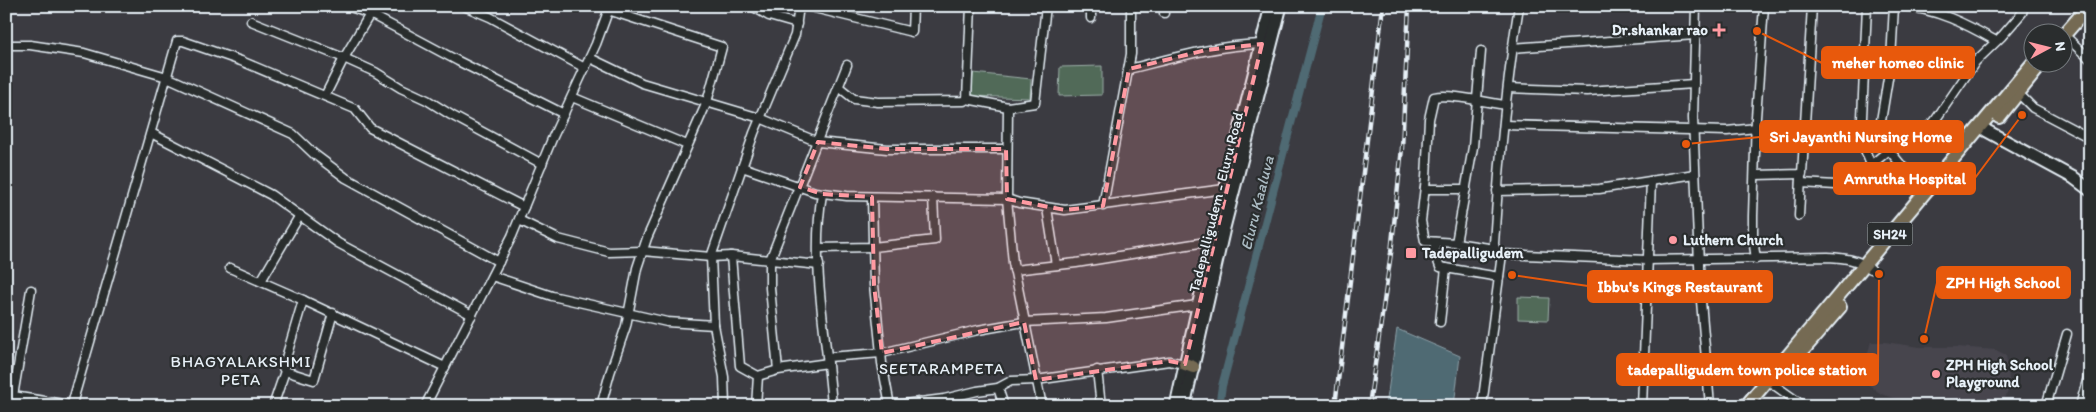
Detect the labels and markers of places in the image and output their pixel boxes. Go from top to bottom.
place label: Dr.shankar rao [1612,21,1708,39]
marker: Dr.shankar rao [1712,23,1726,37]
callout: meher homeo clinic [1822,47,1974,78]
callout: Sri Jayanthi Nursing Home [1760,121,1963,152]
callout: Amrutha Hospital [1834,163,1975,194]
place label: Luthern Church [1683,231,1784,249]
marker: Luthern Church [1667,234,1679,246]
place label: Tadepalligudem [1421,244,1524,263]
marker: Tadepalligudem [1404,246,1418,260]
callout: ZPH High School [1937,267,2070,298]
callout: Ibbu's Kings Restaurant [1588,271,1772,302]
callout: tadepalligudem town police station [1617,354,1878,385]
place label: ZPH High School Playground [1946,356,2054,392]
marker: ZPH High School Playground [1930,368,1942,380]

